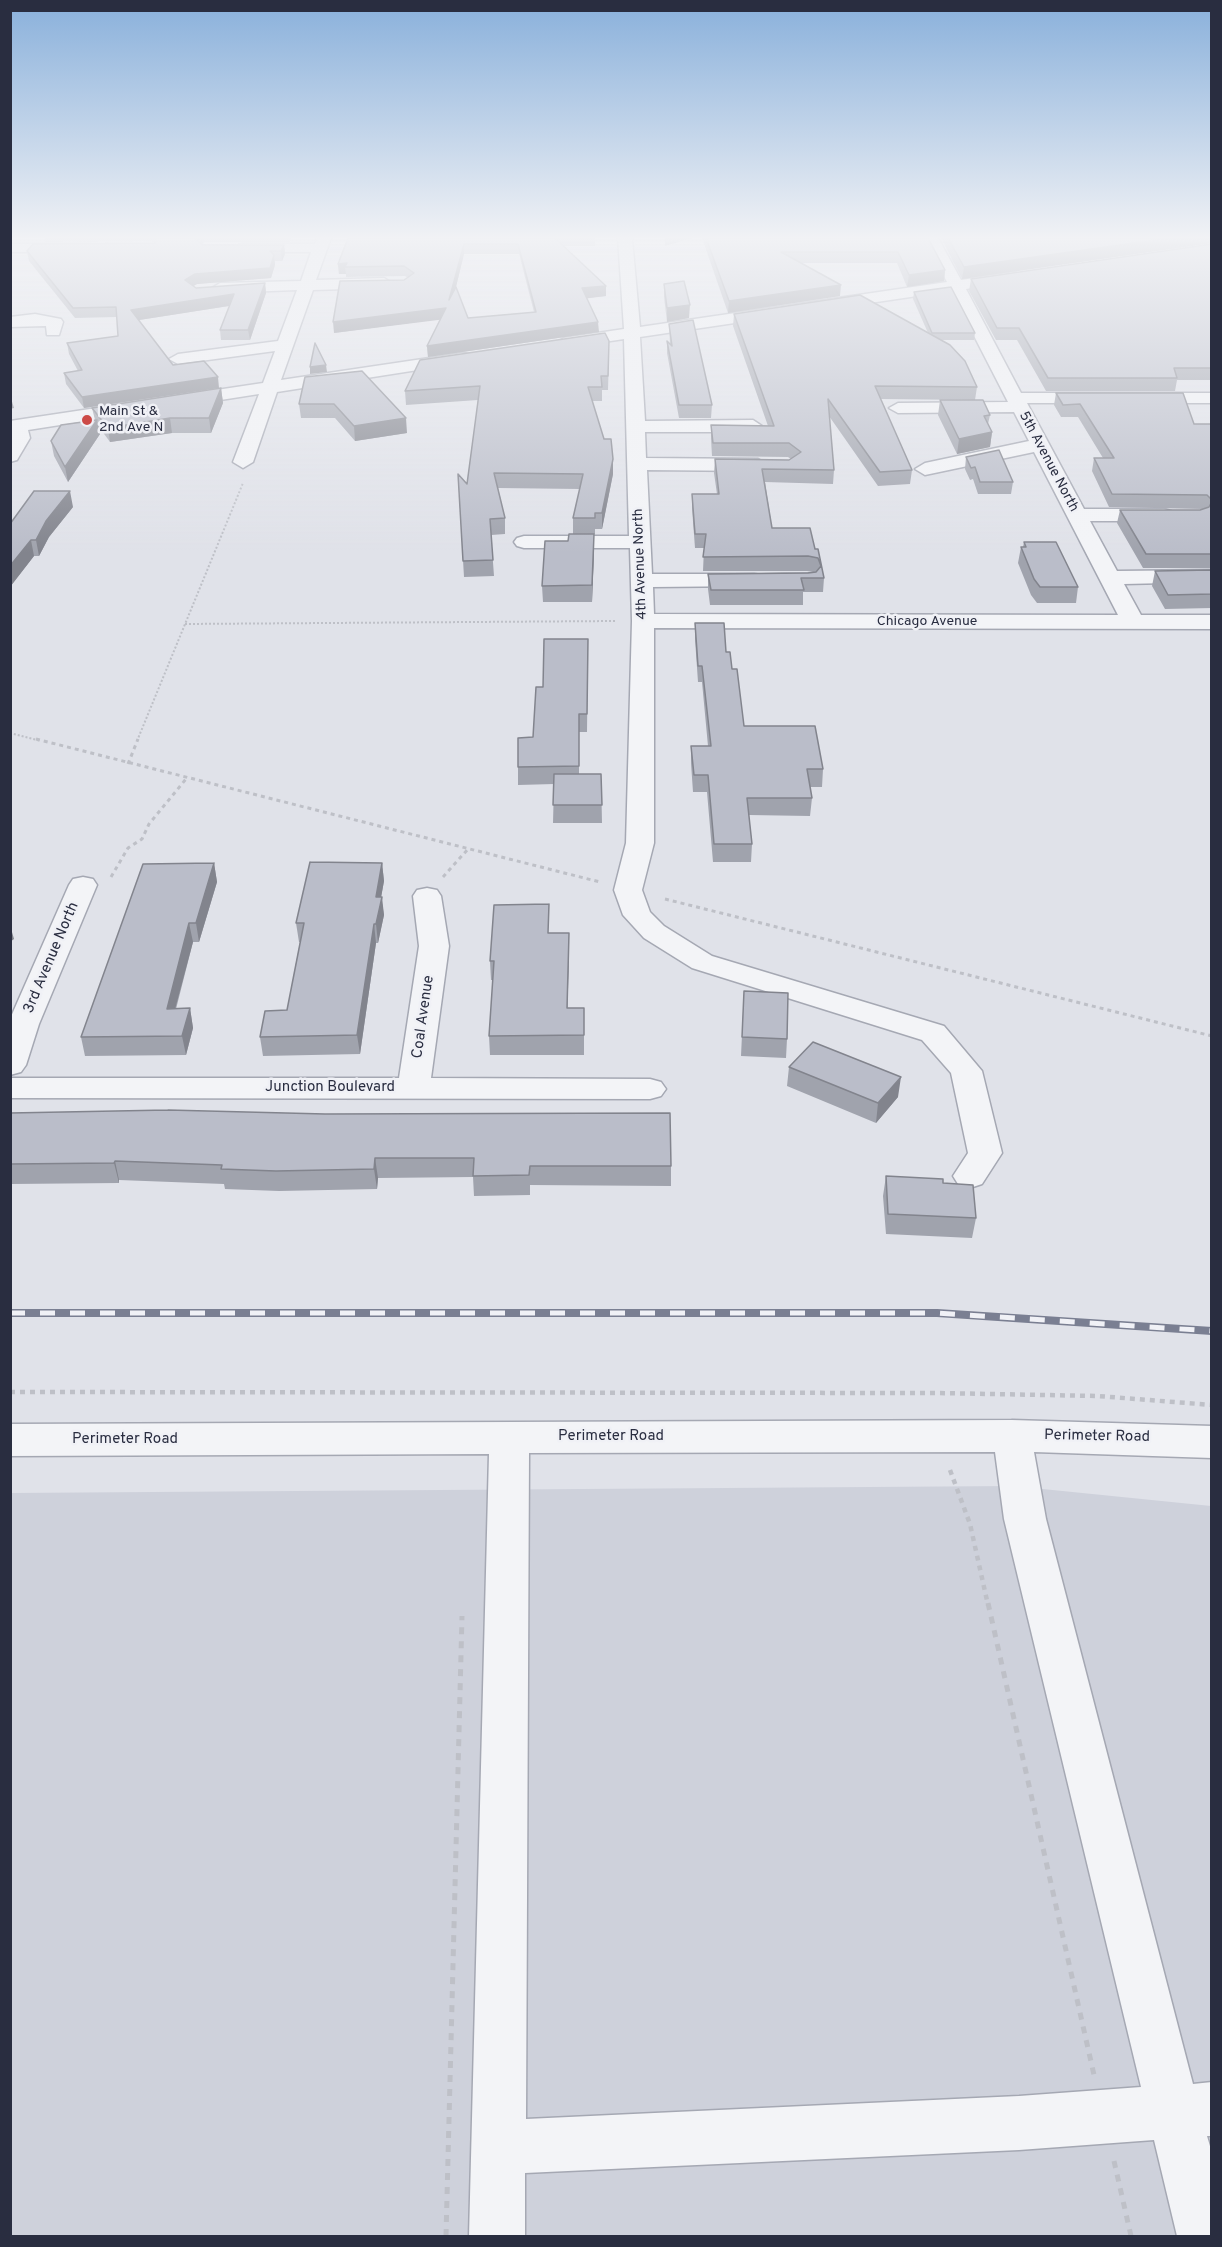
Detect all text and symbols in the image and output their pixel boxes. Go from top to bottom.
place label: Main St & 2nd Ave N [99,404,163,436]
street label: 5th Avenue North [1014,409,1082,515]
marker: Main St & 2nd Ave N [80,413,94,427]
street label: 4th Avenue North [631,508,651,620]
street label: Chicago Avenue [877,614,977,630]
street label: 3rd Avenue North [20,900,84,1016]
street label: Coal Avenue [409,974,439,1060]
street label: Junction Boulevard [265,1079,395,1097]
street label: Perimeter Road [1044,1427,1150,1447]
street label: Perimeter Road [558,1428,664,1446]
street label: Perimeter Road [72,1431,178,1449]

